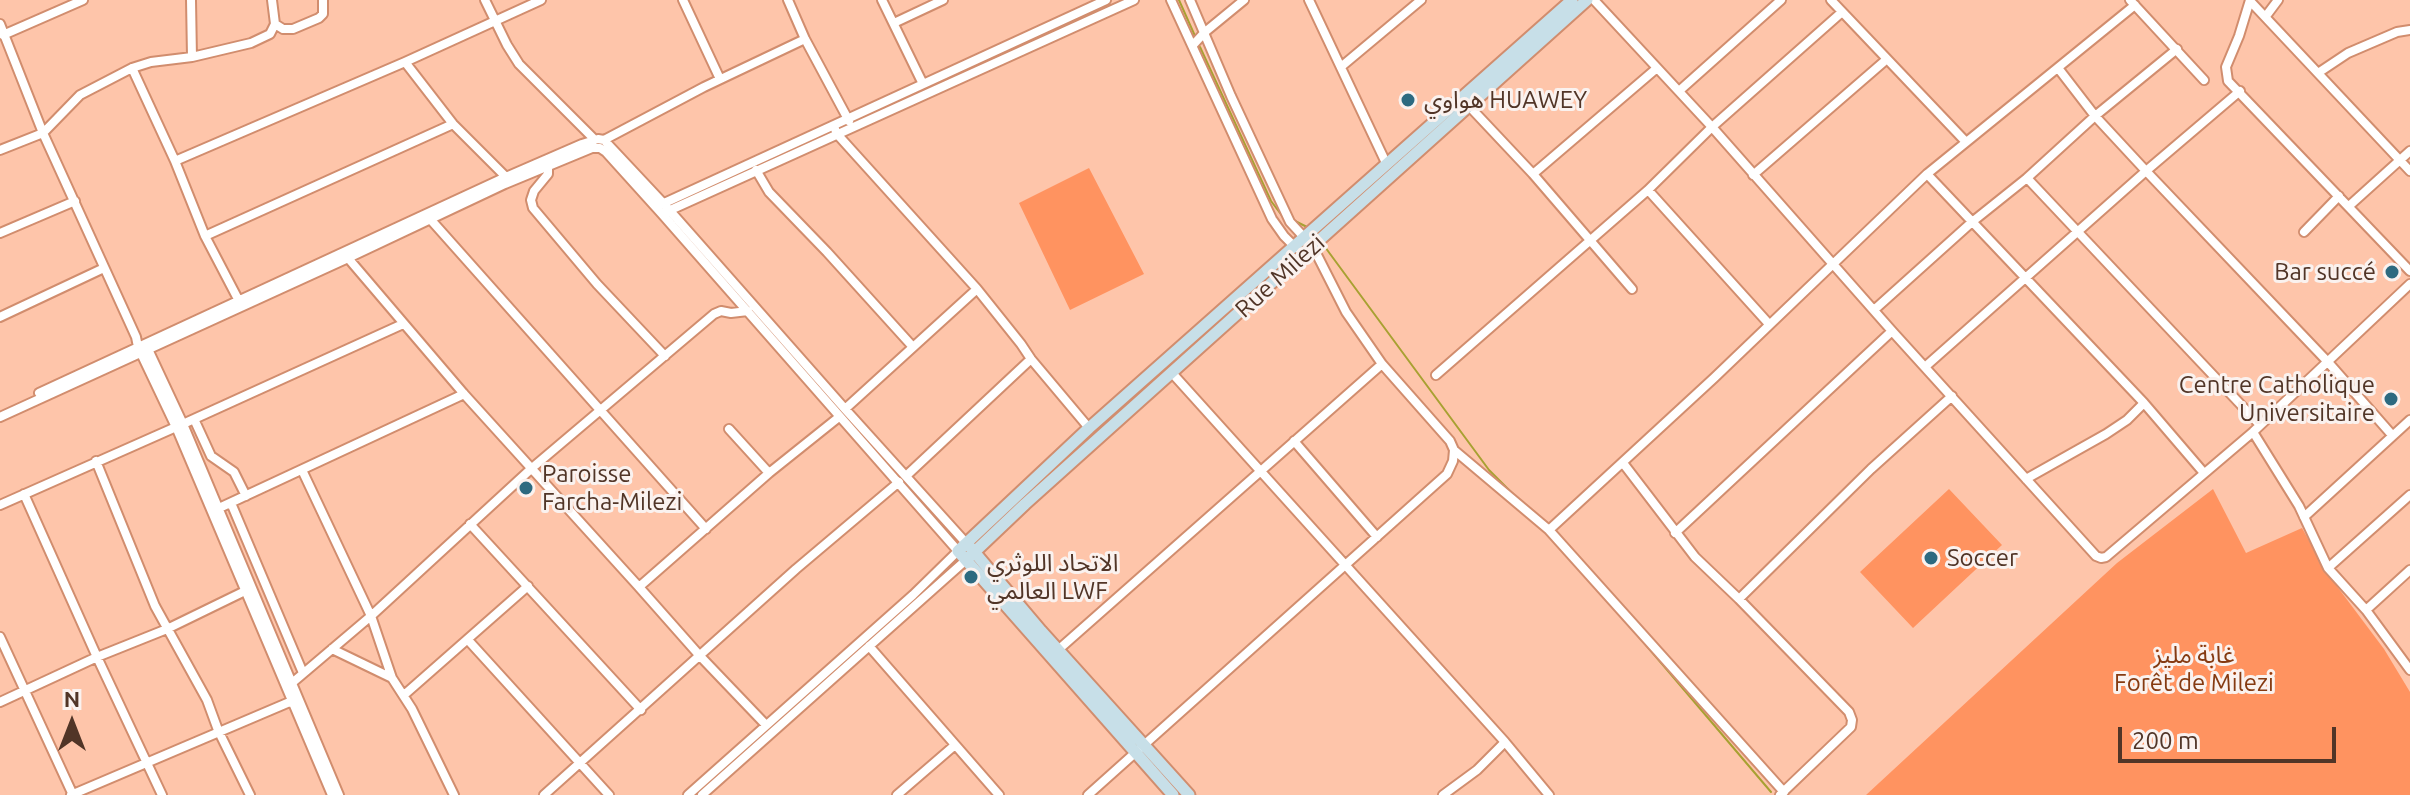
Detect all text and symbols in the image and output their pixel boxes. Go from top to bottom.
place label: هواوي HUAWEY [1424,86,1587,114]
marker: هواوي HUAWEY [1399,91,1417,109]
street label: Rue Milezi [1229,228,1331,324]
place label: Bar succé [2274,258,2376,286]
marker: Bar succé [2383,263,2401,281]
place label: Centre Catholique Universitaire [2179,371,2375,427]
marker: Centre Catholique Universitaire [2382,390,2400,408]
place label: Paroisse Farcha-Milezi [542,460,682,516]
marker: Paroisse Farcha-Milezi [517,479,535,497]
place label: Soccer [1947,544,2018,572]
place label: الاتحاد اللوثري العالمي LWF [987,549,1118,605]
marker: Soccer [1922,549,1940,567]
marker: الاتحاد اللوثري العالمي LWF [962,568,980,586]
park label: غابة مليز Forêt de Milezi [2114,641,2274,697]
north arrow [32,683,112,763]
text: N [64,686,80,711]
scale bar [2122,711,2340,761]
text: 200 m [2132,727,2199,754]

